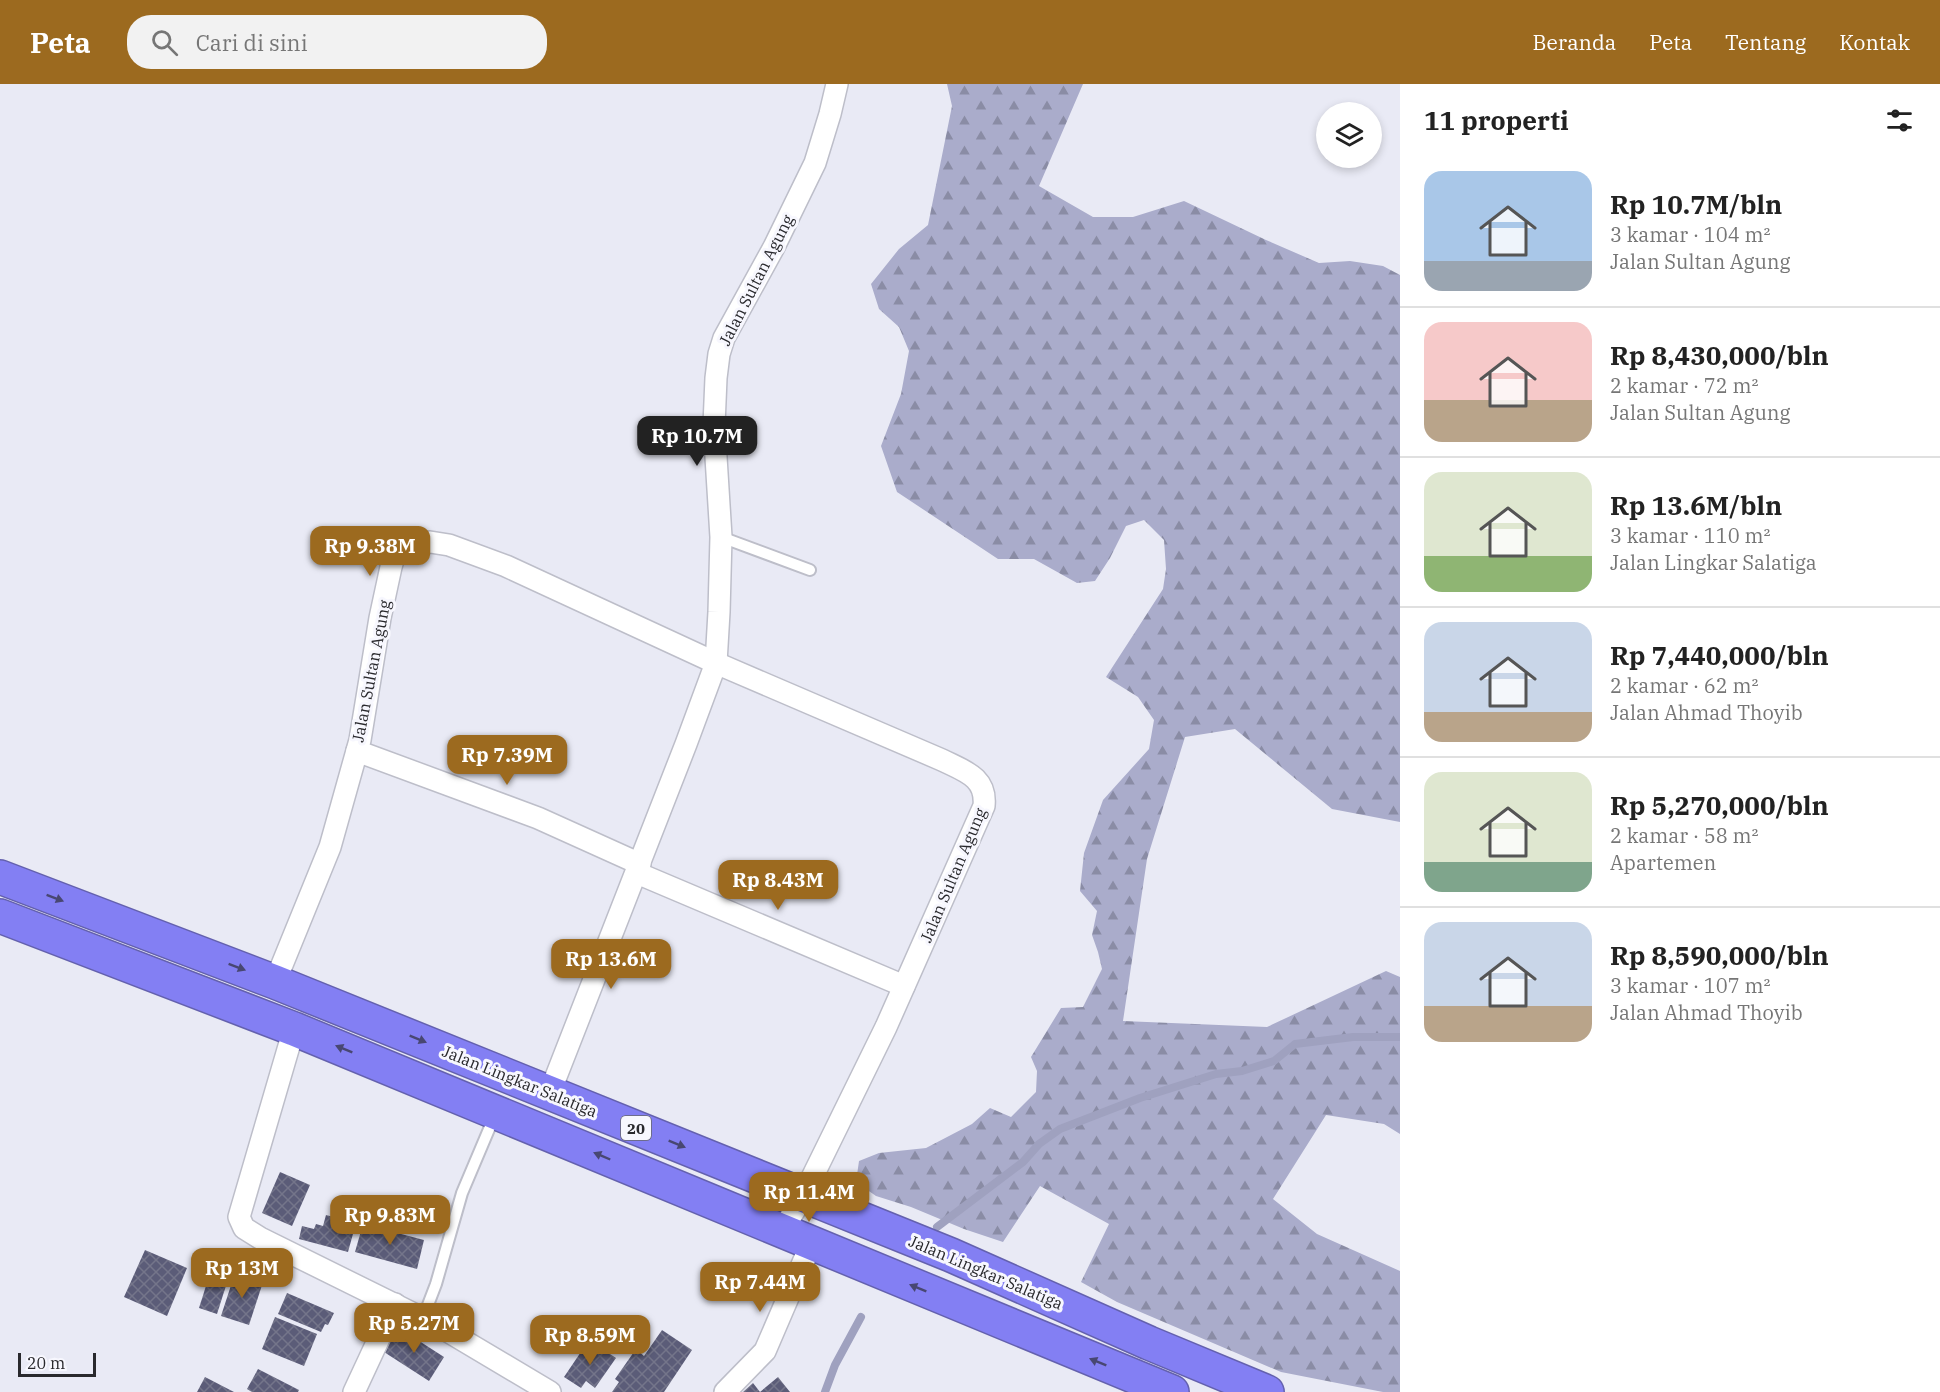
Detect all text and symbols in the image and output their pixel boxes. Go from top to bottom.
search box [127,15,547,69]
text: Peta [30,24,91,61]
icon: search [148,26,181,59]
text: Cari di sini [196,28,308,57]
text: Beranda [1533,28,1616,56]
text: Peta [1649,28,1692,56]
text: Tentang [1725,28,1806,56]
text: Kontak [1839,28,1910,56]
map controls [1316,102,1382,168]
button: layers [1316,102,1382,168]
text: 11 properti [1424,103,1569,137]
icon: filters [1883,104,1916,137]
text: Rp 10.7M/bln [1610,187,1782,221]
icon: home [1472,195,1544,267]
street label: Jalan Sultan Agung [714,211,798,349]
text: 3 kamar · 104 m² [1610,221,1770,248]
text: Jalan Sultan Agung [1610,248,1790,275]
text: Rp 8,430,000/bln [1610,338,1829,372]
icon: home [1472,346,1544,418]
text: 2 kamar · 72 m² [1610,372,1758,399]
text: Jalan Sultan Agung [1610,399,1790,426]
pin: Rp 10.7M [635,416,759,467]
text: Rp 10.7M [651,422,743,449]
text: Rp 13.6M/bln [1610,488,1782,522]
icon: home [1472,496,1544,568]
text: 3 kamar · 110 m² [1610,522,1770,549]
pin: Rp 9.38M [308,526,432,577]
text: Rp 9.38M [324,532,416,559]
text: Jalan Lingkar Salatiga [1610,549,1817,576]
street label: Jalan Sultan Agung [347,598,395,744]
text: Rp 7,440,000/bln [1610,638,1829,672]
icon: home [1472,646,1544,718]
text: 2 kamar · 62 m² [1610,672,1758,699]
text: Jalan Ahmad Thoyib [1610,699,1803,726]
pin: Rp 7.39M [445,735,569,786]
text: Rp 7.39M [461,741,553,768]
text: Rp 5,270,000/bln [1610,788,1829,822]
icon: home [1472,796,1544,868]
street label: Jalan Sultan Agung [916,804,991,945]
text: 2 kamar · 58 m² [1610,822,1758,849]
text: Apartemen [1610,849,1716,876]
pin: Rp 8.43M [716,860,840,911]
text: Rp 8.43M [732,866,824,893]
one-way arrow [46,893,64,903]
text: Rp 8,590,000/bln [1610,938,1829,972]
pin: Rp 13.6M [549,939,673,990]
text: Rp 13.6M [565,945,657,972]
icon: home [1472,946,1544,1018]
one-way arrow [228,963,246,973]
text: 3 kamar · 107 m² [1610,972,1770,999]
text: Jalan Ahmad Thoyib [1610,999,1803,1026]
one-way arrow [409,1035,427,1044]
street label: Jalan Lingkar Salatiga [440,1041,601,1121]
one-way arrow [335,1044,353,1054]
road number: 20 [621,1116,651,1140]
one-way arrow [668,1140,686,1150]
one-way arrow [593,1151,611,1160]
pin: Rp 11.4M [747,1172,871,1223]
text: Rp 11.4M [763,1178,855,1205]
pin: Rp 9.83M [328,1195,452,1246]
text: Rp 9.83M [344,1201,436,1228]
street label: Jalan Lingkar Salatiga [906,1230,1066,1314]
pin: Rp 13M [193,1248,291,1299]
text: Rp 13M [205,1254,279,1281]
pin: Rp 7.44M [698,1262,822,1313]
text: Rp 7.44M [714,1268,806,1295]
one-way arrow [908,1283,926,1293]
pin: Rp 5.27M [352,1303,476,1354]
text: Rp 5.27M [368,1309,460,1336]
pin: Rp 8.59M [528,1315,652,1366]
text: Rp 8.59M [544,1321,636,1348]
scale bar [18,1350,96,1378]
text: 20 m [27,1353,65,1373]
one-way arrow [1089,1357,1107,1366]

